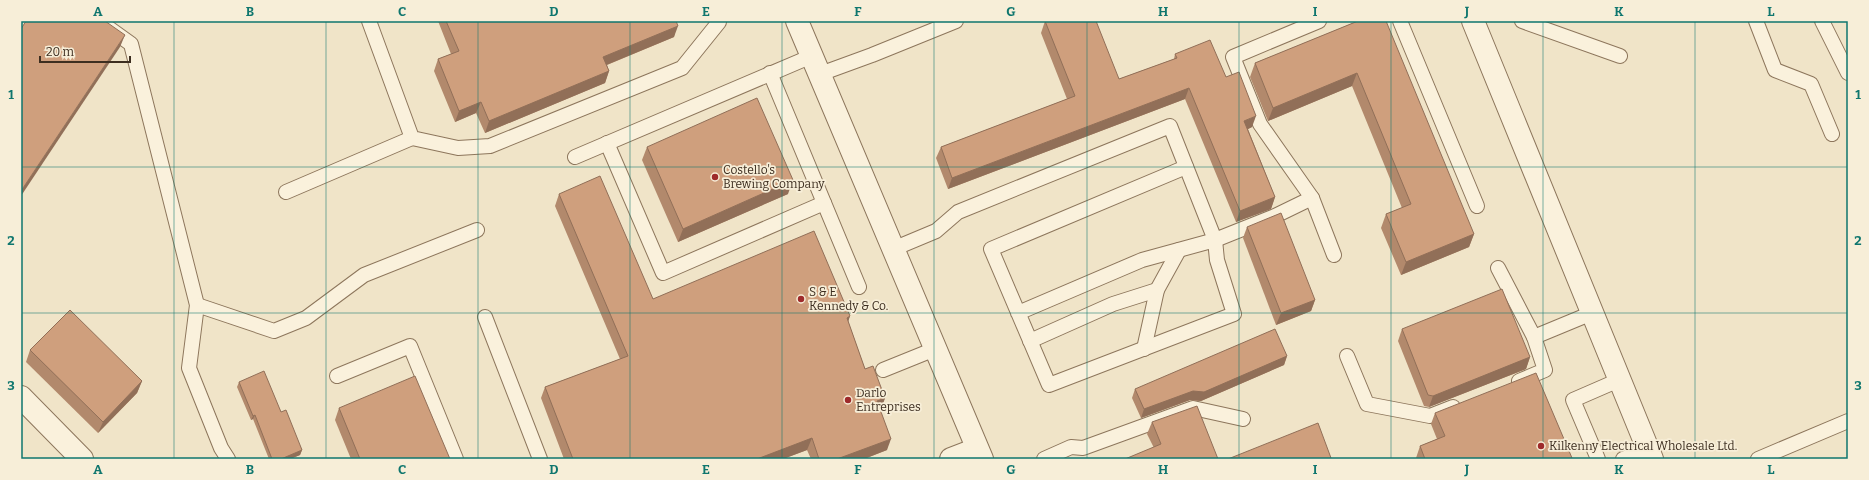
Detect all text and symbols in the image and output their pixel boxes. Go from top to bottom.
text: A [93,4,103,19]
text: B [246,4,254,19]
text: C [398,4,406,19]
text: D [549,4,559,19]
text: E [702,4,710,19]
text: F [854,4,862,19]
text: G [1006,4,1016,19]
text: H [1158,4,1168,19]
text: I [1313,4,1318,19]
text: J [1464,4,1470,19]
text: K [1614,4,1624,19]
text: L [1767,4,1775,19]
scale bar [40,38,130,64]
text: 20 m [46,45,75,59]
text: 1 [8,87,14,102]
text: 1 [1855,87,1861,102]
place label: Costello's Brewing Company [723,163,825,191]
marker: Costello's Brewing Company [710,172,720,182]
text: 2 [7,233,15,248]
text: 2 [1854,233,1862,248]
place label: S & E Kennedy & Co. [809,285,888,313]
marker: S & E Kennedy & Co. [796,294,806,304]
text: 3 [7,378,15,393]
text: 3 [1854,378,1862,393]
place label: Darlo Entreprises [856,386,921,414]
marker: Darlo Entreprises [843,395,853,405]
place label: Kilkenny Electrical Wholesale Ltd. [1549,439,1737,453]
marker: Kilkenny Electrical Wholesale Ltd. [1536,441,1546,451]
text: A [93,462,103,477]
text: B [246,462,254,477]
text: C [398,462,406,477]
text: D [549,462,559,477]
text: E [702,462,710,477]
text: F [854,462,862,477]
text: G [1006,462,1016,477]
text: H [1158,462,1168,477]
text: I [1313,462,1318,477]
text: J [1464,462,1470,477]
text: K [1614,462,1624,477]
text: L [1767,462,1775,477]

